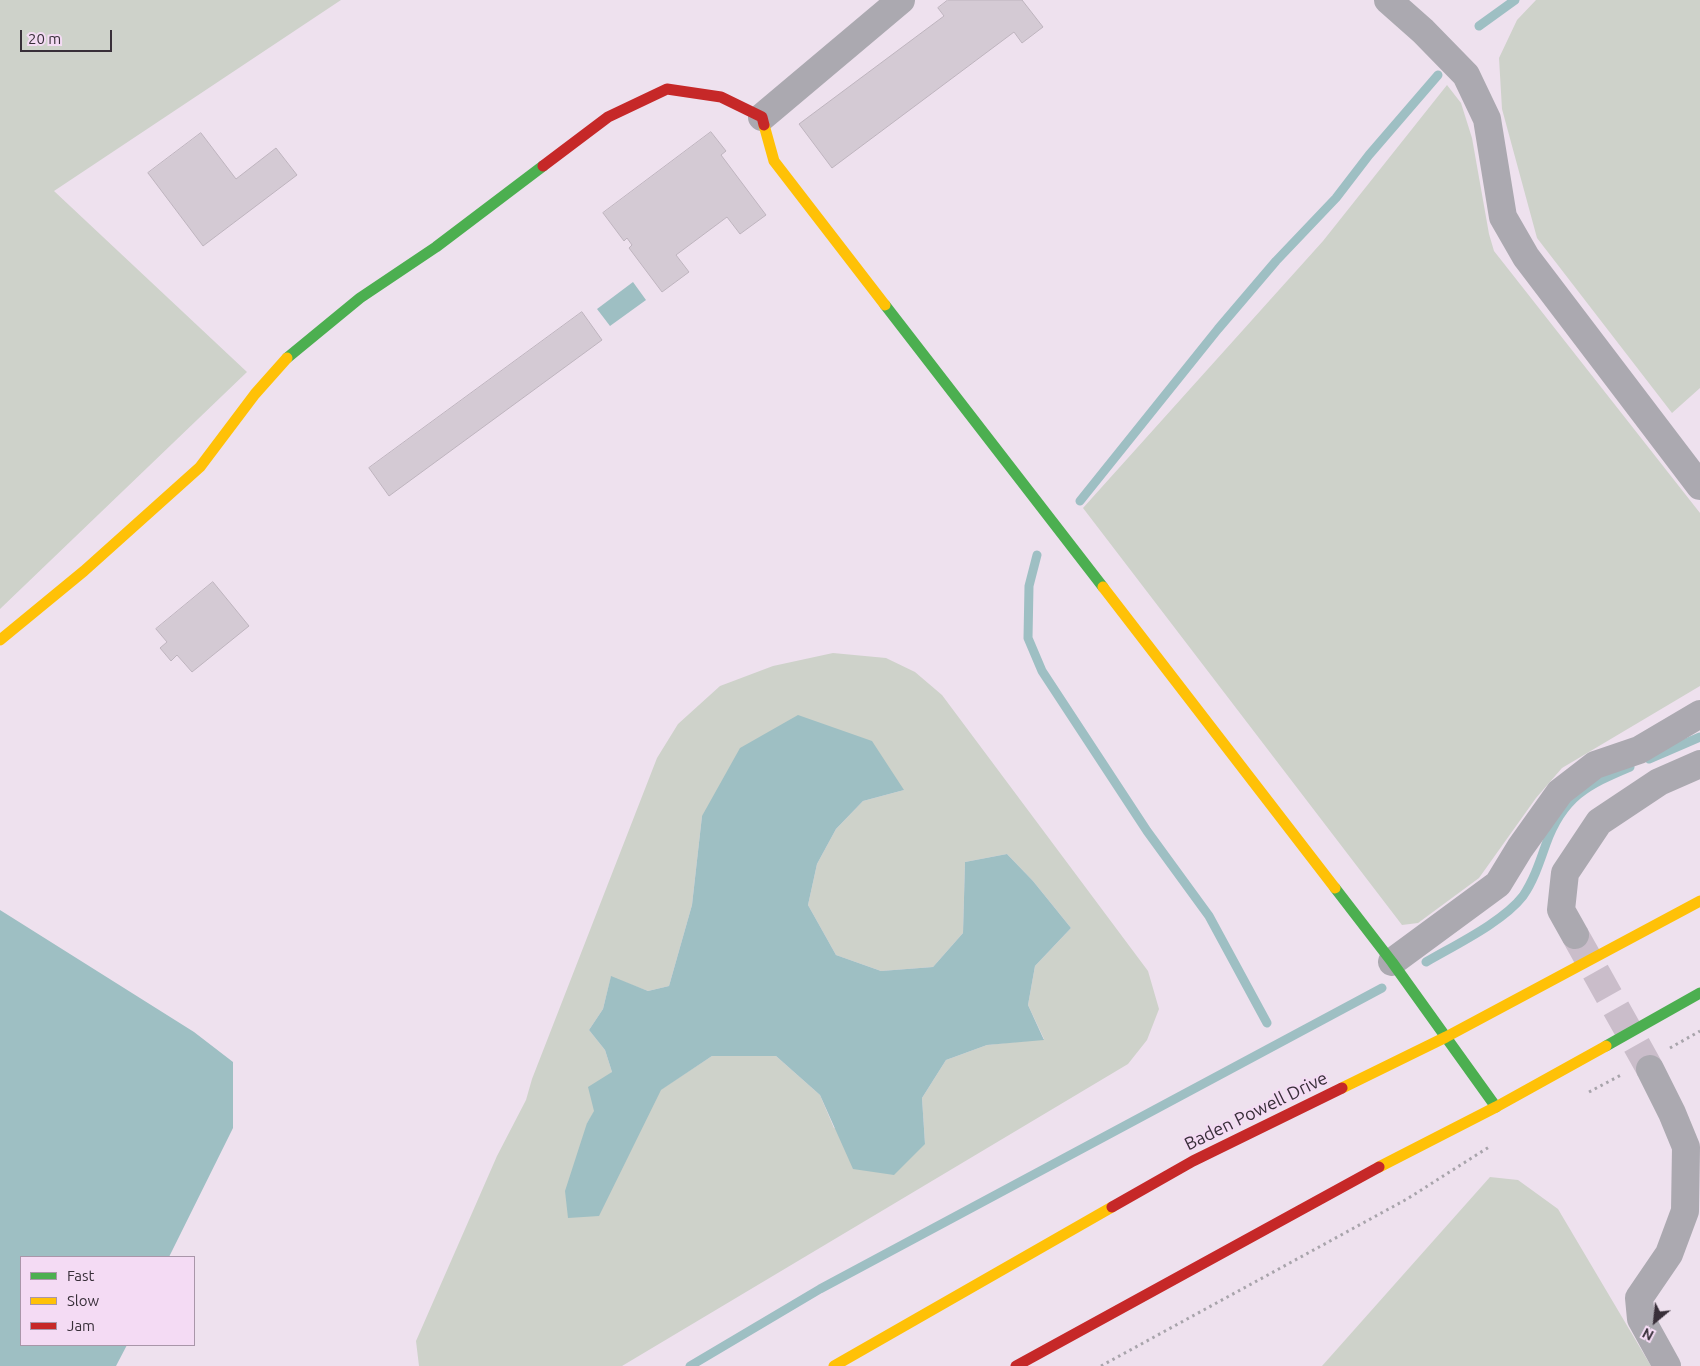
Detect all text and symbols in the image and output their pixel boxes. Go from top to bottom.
scale bar [22,20,115,52]
text: 20 m [28,30,61,47]
street label: Baden Powell Drive [1181,1067,1331,1155]
legend [20,1256,195,1346]
text: Fast [67,1267,94,1284]
text: Slow [67,1292,99,1309]
north arrow [1630,1296,1680,1346]
text: Jam [67,1317,95,1334]
text: N [1640,1325,1656,1344]

